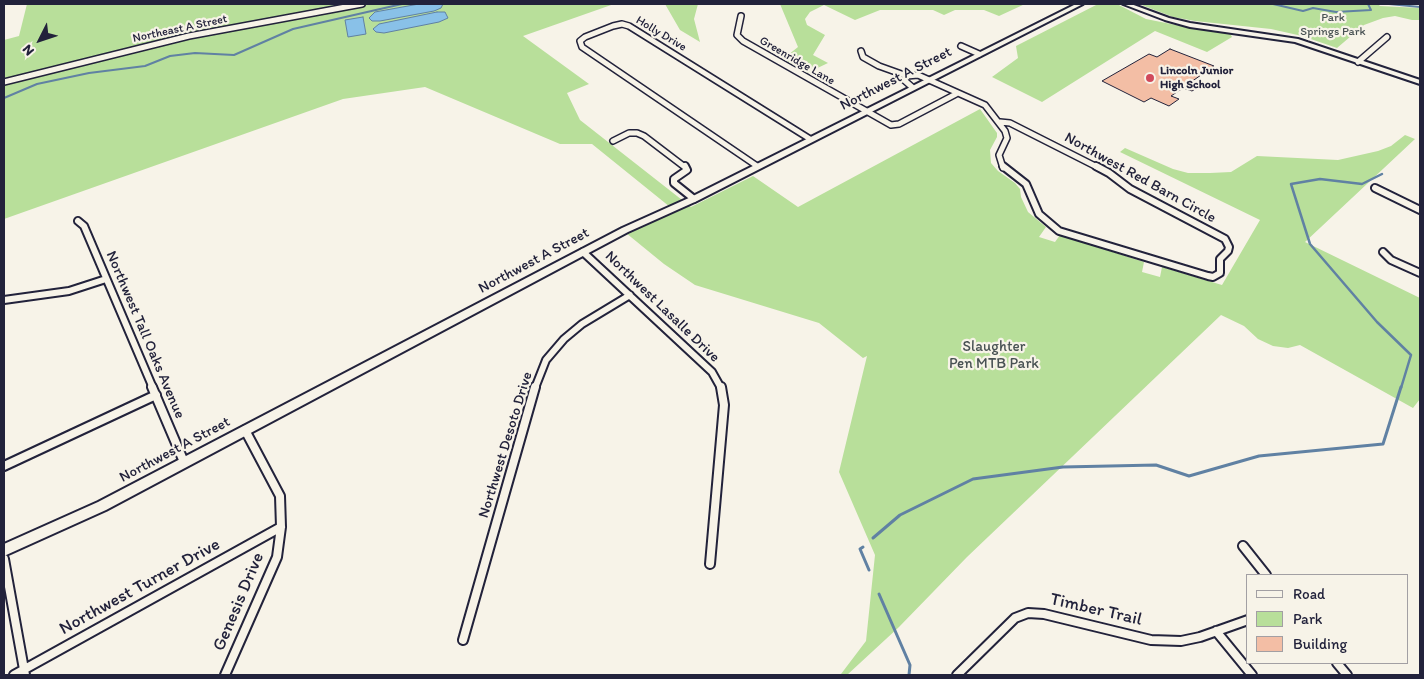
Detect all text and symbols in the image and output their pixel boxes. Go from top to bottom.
park label: Park Springs Park [1300,11,1366,39]
street label: Northeast A Street [131,12,229,46]
street label: Holly Drive [633,13,689,55]
north arrow [15,15,65,65]
street label: Greenridge Lane [757,34,837,88]
text: N [19,41,38,59]
street label: Northwest A Street [837,43,955,115]
place label: Lincoln Junior High School [1160,64,1233,92]
marker: Lincoln Junior High School [1144,72,1156,84]
street label: Northwest Red Barn Circle [1061,129,1219,227]
street label: Northwest A Street [475,224,593,298]
street label: Northwest Lasalle Drive [601,247,723,367]
street label: Northwest Tall Oaks Avenue [101,249,189,421]
park label: Slaughter Pen MTB Park [949,338,1039,373]
street label: Northwest Desoto Drive [475,370,537,520]
street label: Northwest A Street [116,413,234,487]
street label: Northwest Turner Drive [56,534,224,640]
street label: Genesis Drive [209,549,269,655]
legend [1246,574,1409,664]
text: Road [1293,585,1325,603]
street label: Timber Trail [1048,589,1144,631]
text: Park [1293,610,1323,628]
text: Building [1293,635,1347,653]

